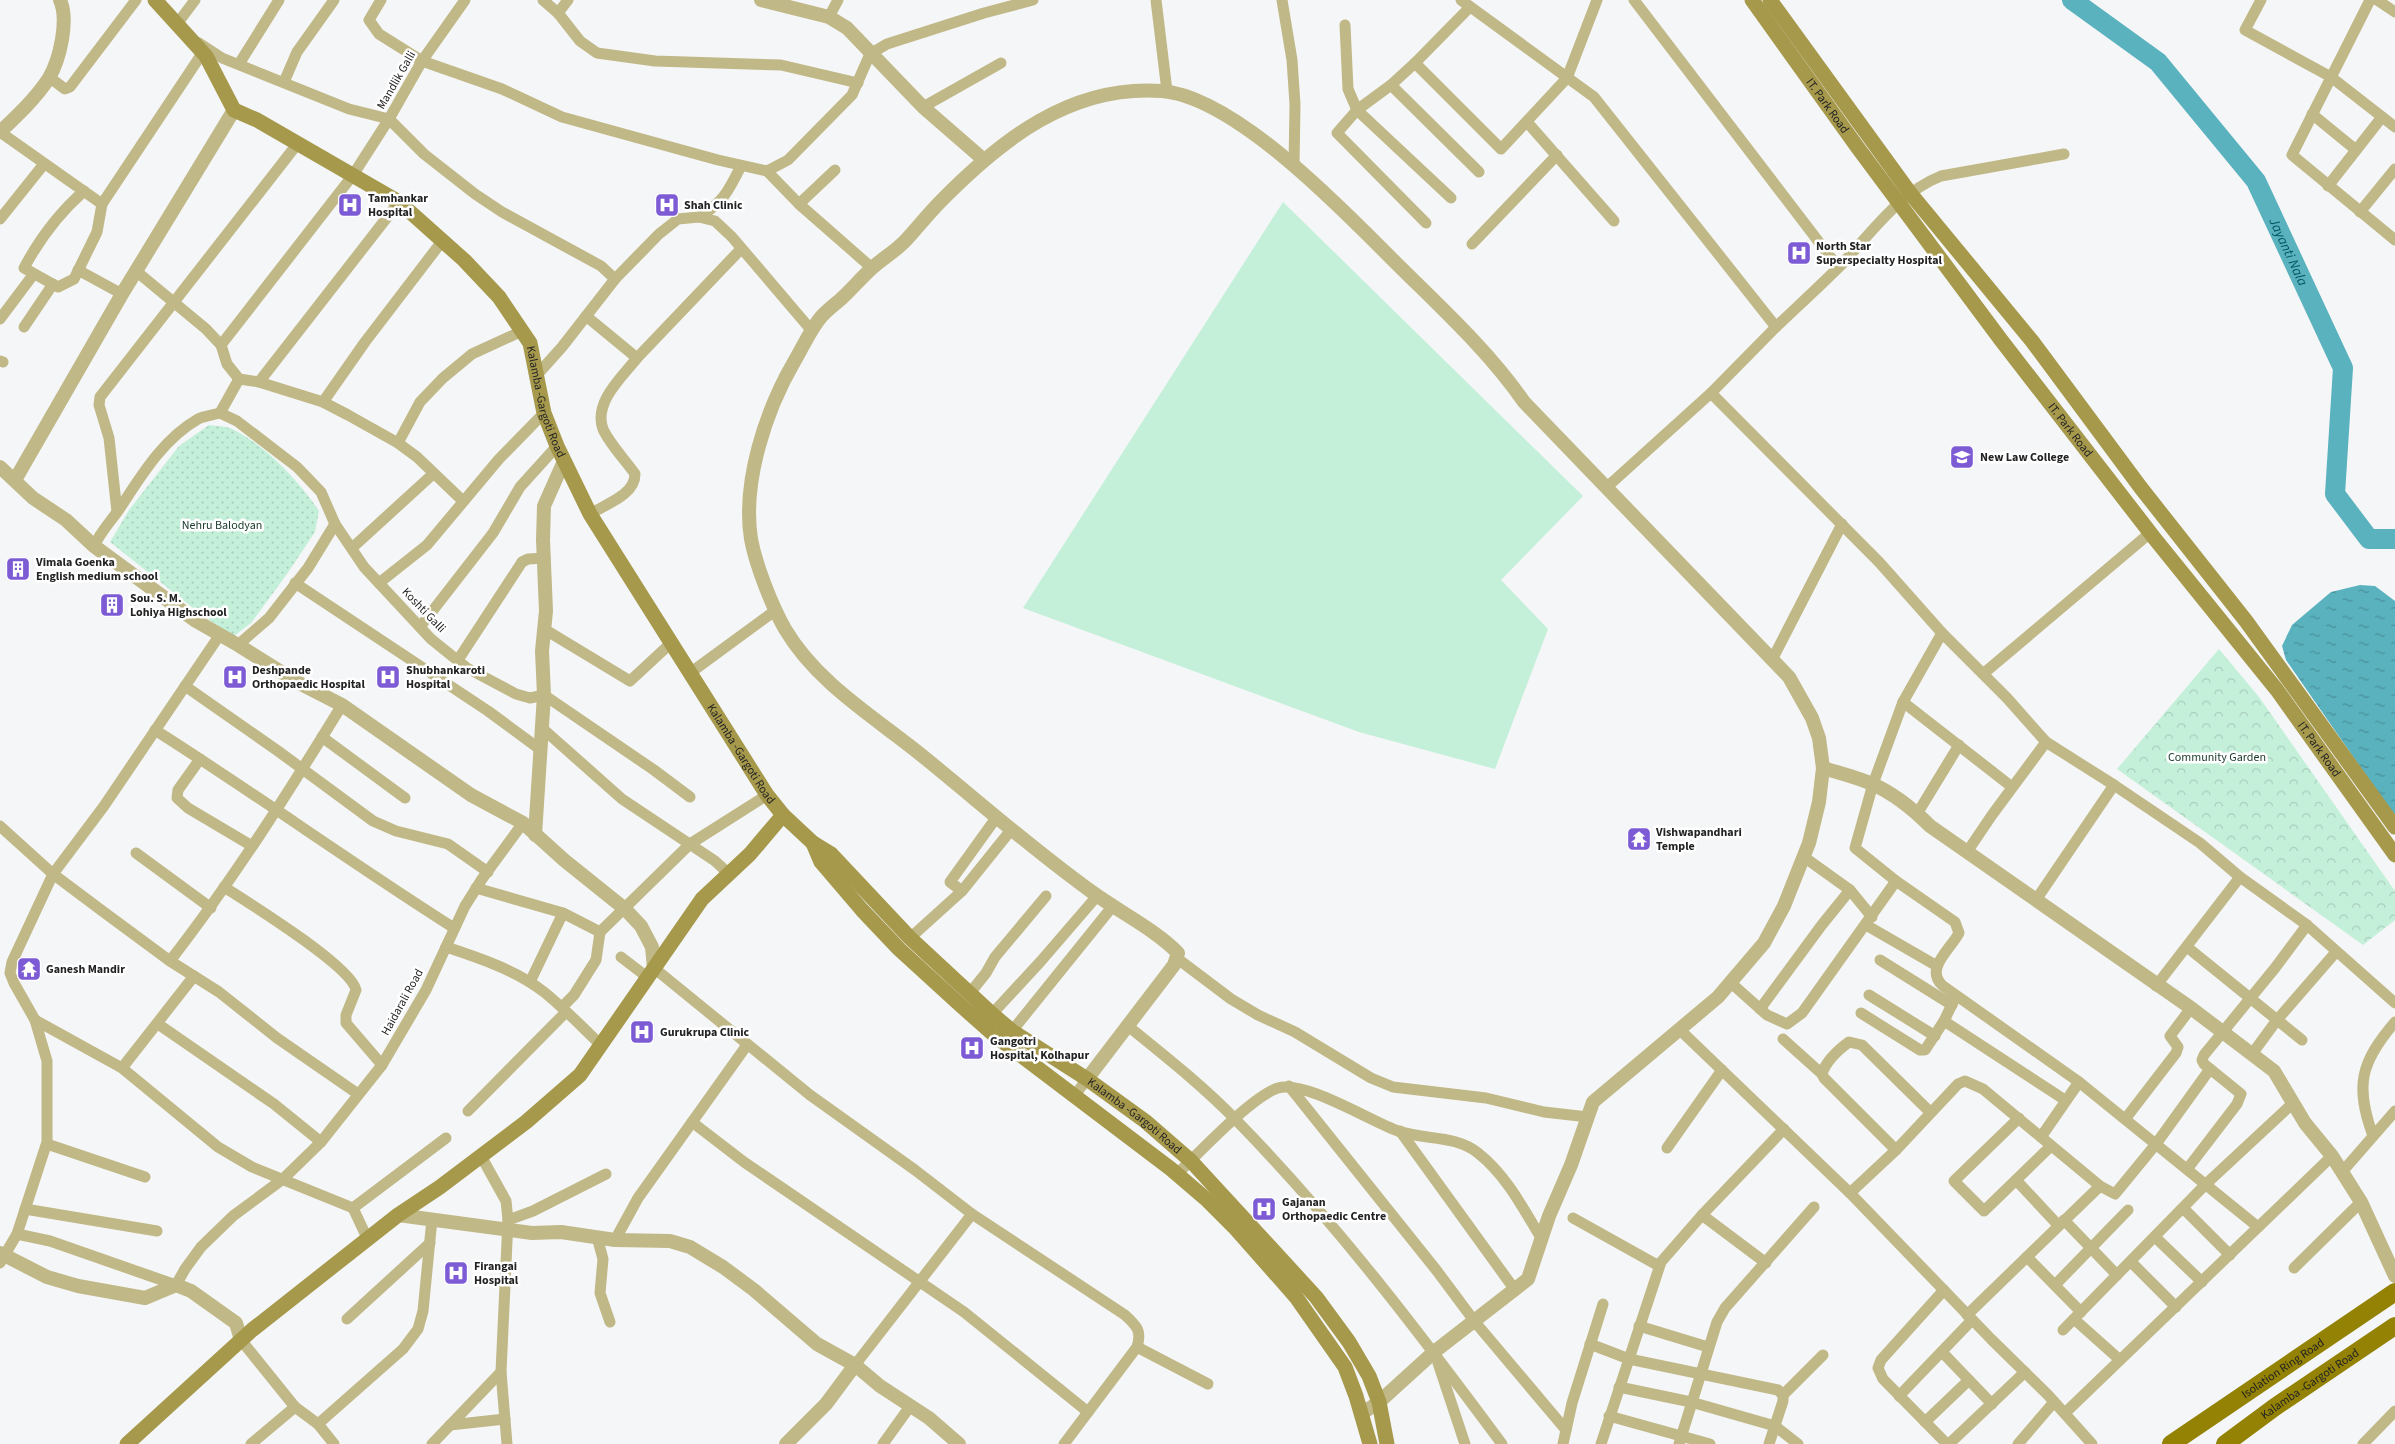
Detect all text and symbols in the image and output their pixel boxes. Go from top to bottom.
street label: Mandlik Galli [373,48,420,113]
street label: IT. Park Road [1802,75,1853,137]
place label: Tamhankar Hospital [368,190,428,221]
hospital icon: Tamhankar Hospital [337,192,363,218]
hospital icon: Shah Clinic [654,192,680,218]
place label: Shah Clinic [684,197,743,214]
water label: Jayanti Nala [2263,214,2313,290]
place label: North Star Superspecialty Hospital [1816,238,1942,269]
hospital icon: North Star Superspecialty Hospital [1786,240,1812,266]
street label: Kalamba -Gargoti Road [522,344,569,461]
street label: IT. Park Road [2044,399,2097,461]
school or university icon: New Law College [1949,444,1975,470]
place label: New Law College [1980,449,2069,466]
park label: Nehru Balodyan [182,517,262,534]
place label: Vimala Goenka English medium school [35,554,158,585]
building icon: Vimala Goenka English medium school [5,556,31,582]
street label: Koshti Galli [398,584,450,637]
place label: Sou. S. M. Lohiya Highschool [130,590,227,621]
building icon: Sou. S. M. Lohiya Highschool [99,592,125,618]
place label: Deshpande Orthopaedic Hospital [252,662,365,693]
place label: Shubhankaroti Hospital [406,662,485,693]
hospital icon: Deshpande Orthopaedic Hospital [222,664,248,690]
hospital icon: Shubhankaroti Hospital [375,664,401,690]
street label: Kalamba -Gargoti Road [703,701,779,808]
street label: IT. Park Road [2293,718,2345,781]
park label: Community Garden [2168,749,2266,766]
place label: Vishwapandhari Temple [1655,824,1742,855]
temple icon: Vishwapandhari Temple [1626,826,1652,852]
temple icon: Ganesh Mandir [16,956,42,982]
place label: Ganesh Mandir [46,961,125,978]
street label: Haidarali Road [377,966,428,1039]
hospital icon: Gurukrupa Clinic [629,1019,655,1045]
place label: Gurukrupa Clinic [660,1024,750,1041]
place label: Gangotri Hospital, Kolhapur [990,1033,1089,1064]
hospital icon: Gangotri Hospital, Kolhapur [959,1035,985,1061]
street label: Kalamba -Gargoti Road [1084,1074,1185,1158]
place label: Gajanan Orthopaedic Centre [1282,1194,1386,1225]
hospital icon: Gajanan Orthopaedic Centre [1251,1196,1277,1222]
place label: Firangai Hospital [474,1258,519,1289]
hospital icon: Firangai Hospital [443,1260,469,1286]
street label: Isolation Ring Road [2238,1334,2328,1403]
street label: Kalamba -Gargoti Road [2257,1345,2363,1424]

